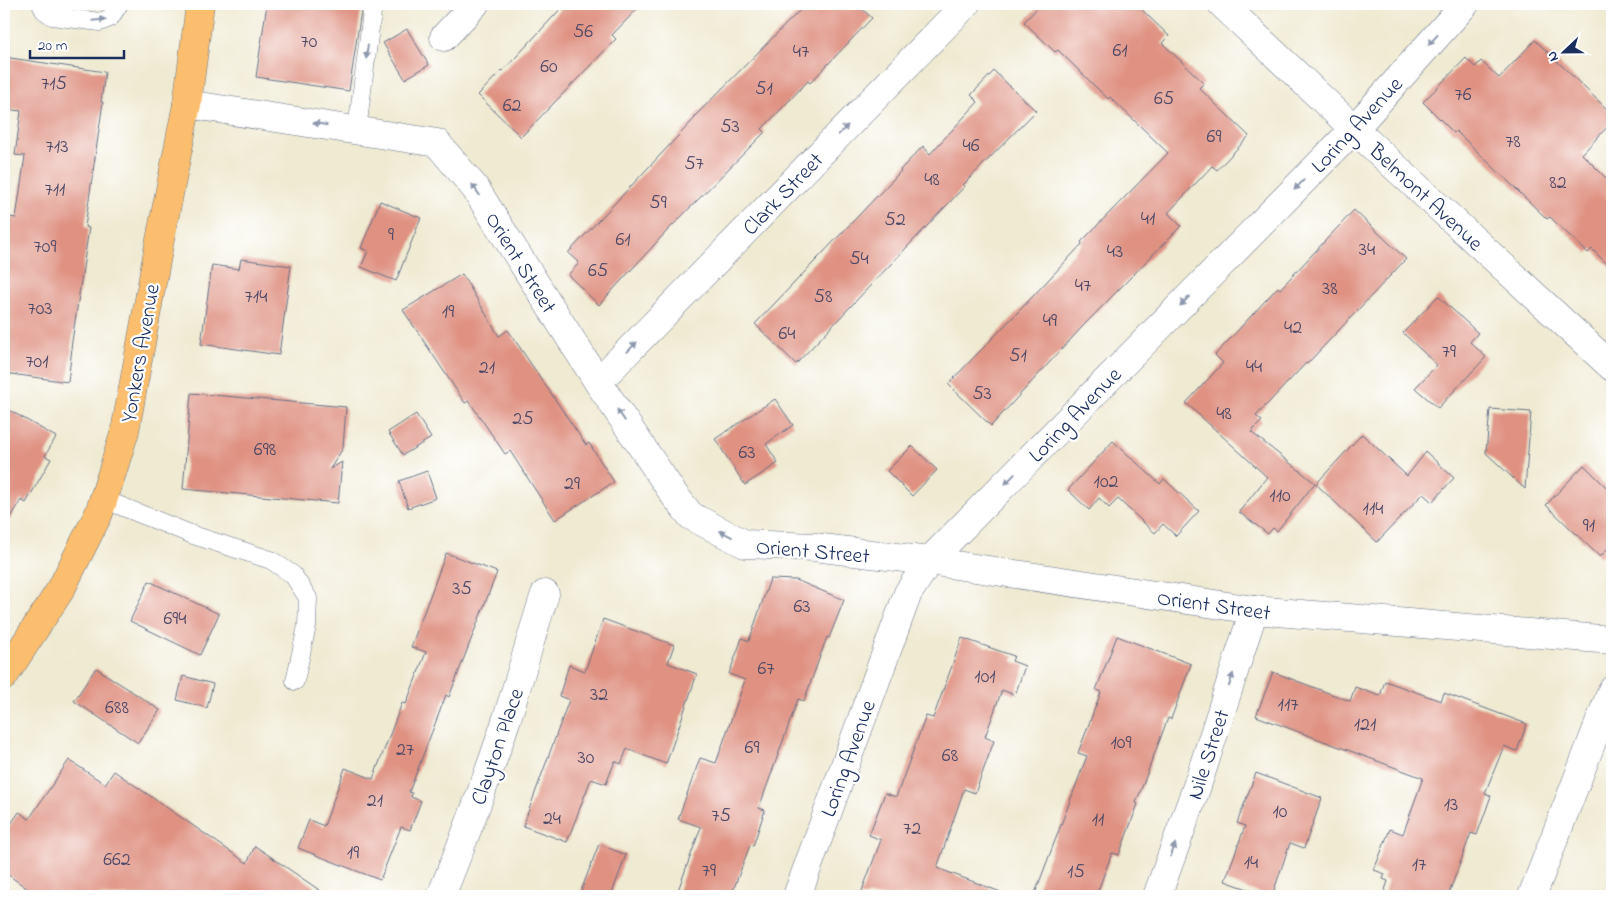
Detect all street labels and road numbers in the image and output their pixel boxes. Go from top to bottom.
street label: Loring Avenue [1305,70,1412,182]
street label: Belmont Avenue [1360,136,1490,260]
street label: Clark Street [736,146,833,244]
street label: Orient Street [476,207,564,321]
street label: Yonkers Avenue [114,281,170,425]
street label: Loring Avenue [1022,361,1131,472]
street label: Orient Street [754,532,872,574]
street label: Orient Street [1155,583,1273,631]
street label: Clayton Place [464,684,535,810]
street label: Loring Avenue [814,696,887,822]
street label: Nile Street [1180,705,1240,804]

